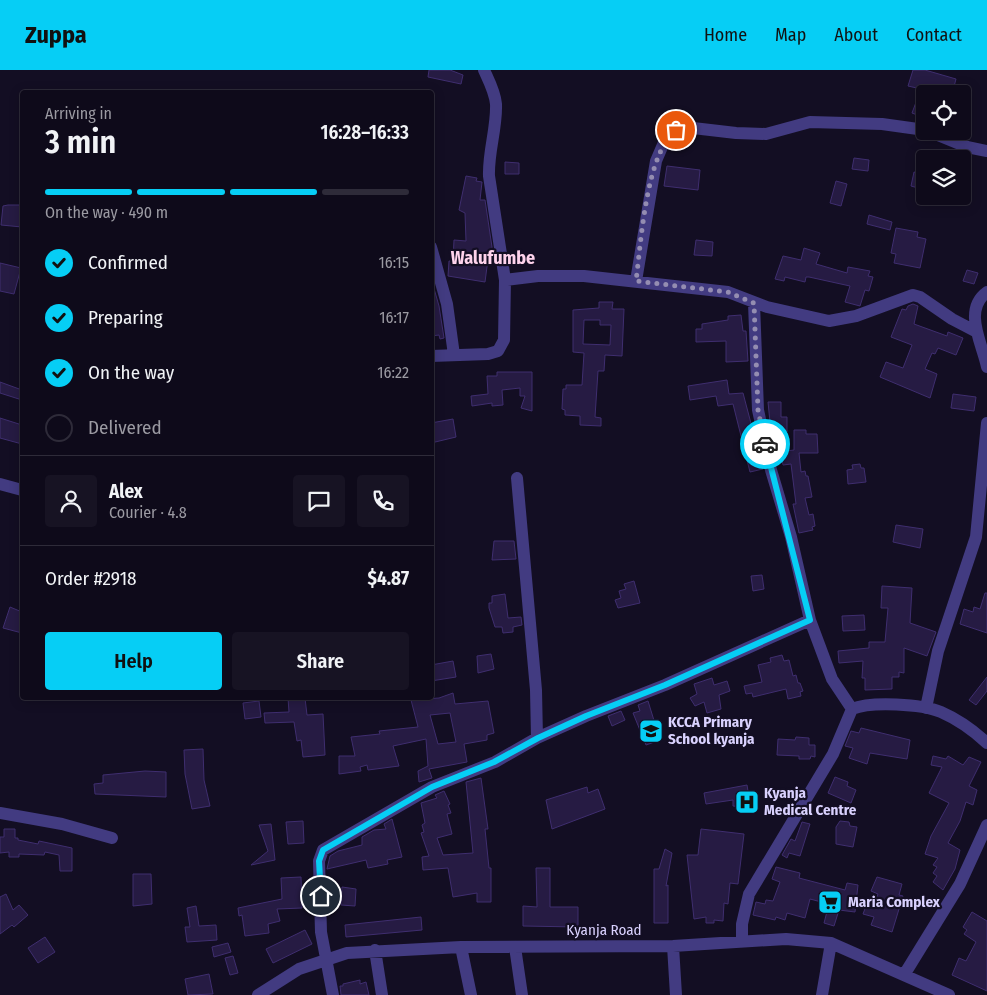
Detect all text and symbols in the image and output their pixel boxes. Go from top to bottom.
text: Zuppa [25,21,87,49]
text: Home [704,24,747,46]
text: Map [775,24,806,46]
text: About [834,24,878,46]
text: Contact [906,24,962,46]
map controls [916,85,971,205]
button: locate [916,85,971,140]
text: Arriving in [45,104,112,123]
pin [655,109,697,151]
icon: bag [662,116,690,144]
text: 16:28–16:33 [321,121,409,144]
text: 3 min [45,123,116,161]
button: layers [916,150,971,205]
text: On the way · 490 m [45,203,168,222]
district label: Walufumbe [451,247,535,269]
icon: check [45,249,73,277]
text: Confirmed [88,251,168,274]
text: 16:15 [379,253,409,272]
icon: check [45,304,73,332]
text: Preparing [88,306,163,329]
text: 16:17 [379,308,409,327]
icon: check [45,359,73,387]
text: On the way [88,361,174,384]
text: 16:22 [377,363,409,382]
text: Delivered [88,416,162,439]
courier [740,419,790,469]
icon: car [751,430,779,458]
button: person [45,475,97,527]
button: chat [293,475,345,527]
button: phone [357,475,409,527]
text: Alex [109,480,143,503]
text: Courier · 4.8 [109,503,187,522]
text: Order #2918 [45,567,137,590]
text: $4.87 [368,567,409,590]
button: Help [45,632,222,690]
button: Share [232,632,409,690]
place label: KCCA Primary School kyanja [668,713,755,748]
school or university icon: KCCA Primary School kyanja [638,718,664,744]
place label: Kyanja Medical Centre [764,784,857,819]
hospital icon: Kyanja Medical Centre [734,789,760,815]
pin [300,875,342,917]
icon: home [307,882,335,910]
supermarket icon: Maria Complex [817,889,843,915]
place label: Maria Complex [848,893,941,911]
street label: Kyanja Road [566,921,642,939]

